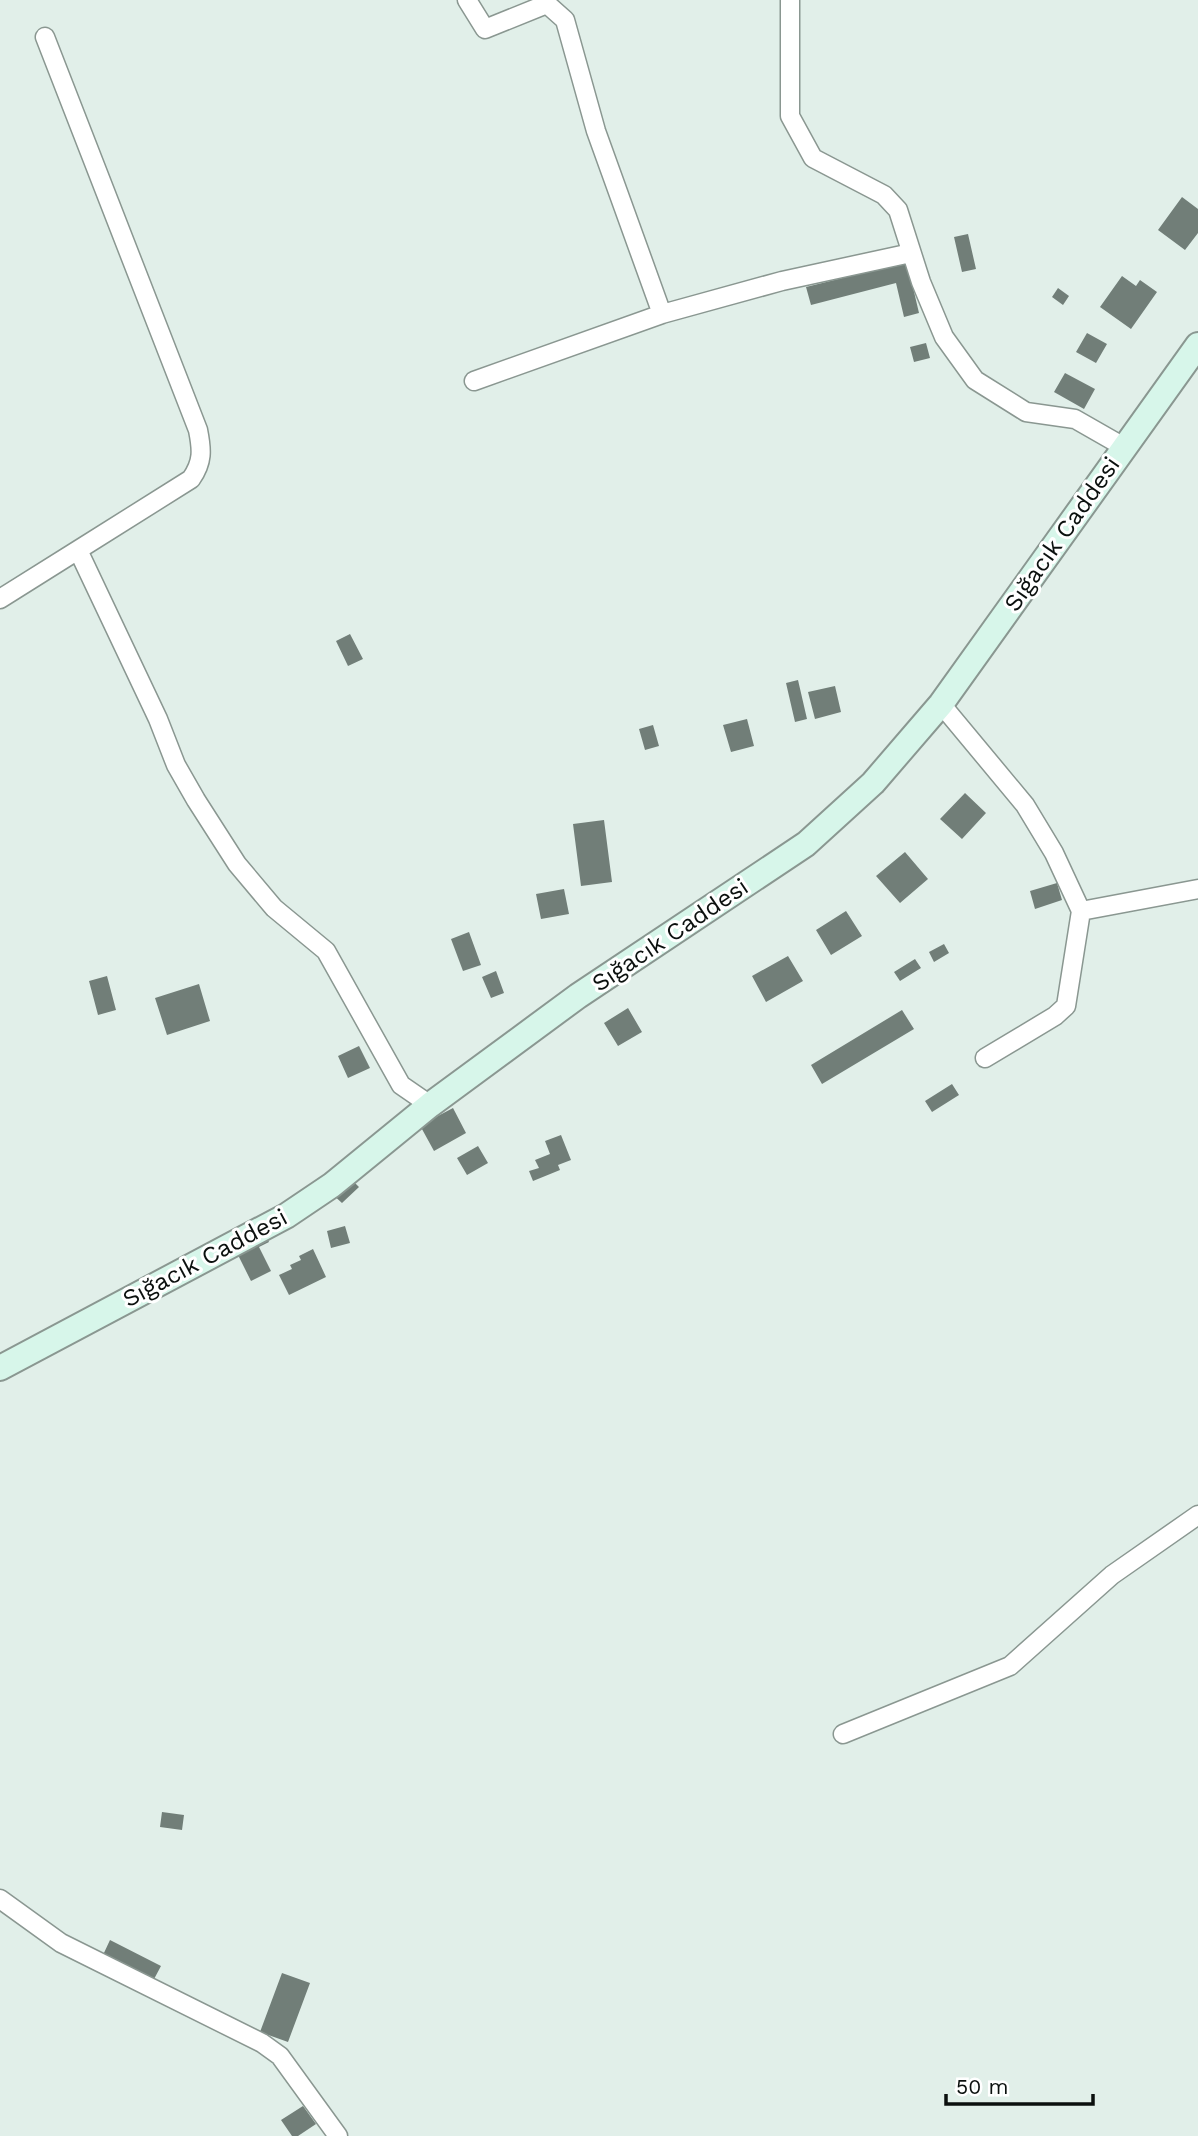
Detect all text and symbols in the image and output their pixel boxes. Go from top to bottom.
street label: Sığacık Caddesi [998,451,1126,617]
street label: Sığacık Caddesi [587,872,753,998]
street label: Sığacık Caddesi [118,1203,292,1313]
scale bar [946,2062,1093,2106]
text: 50 m [956,2074,1008,2099]

